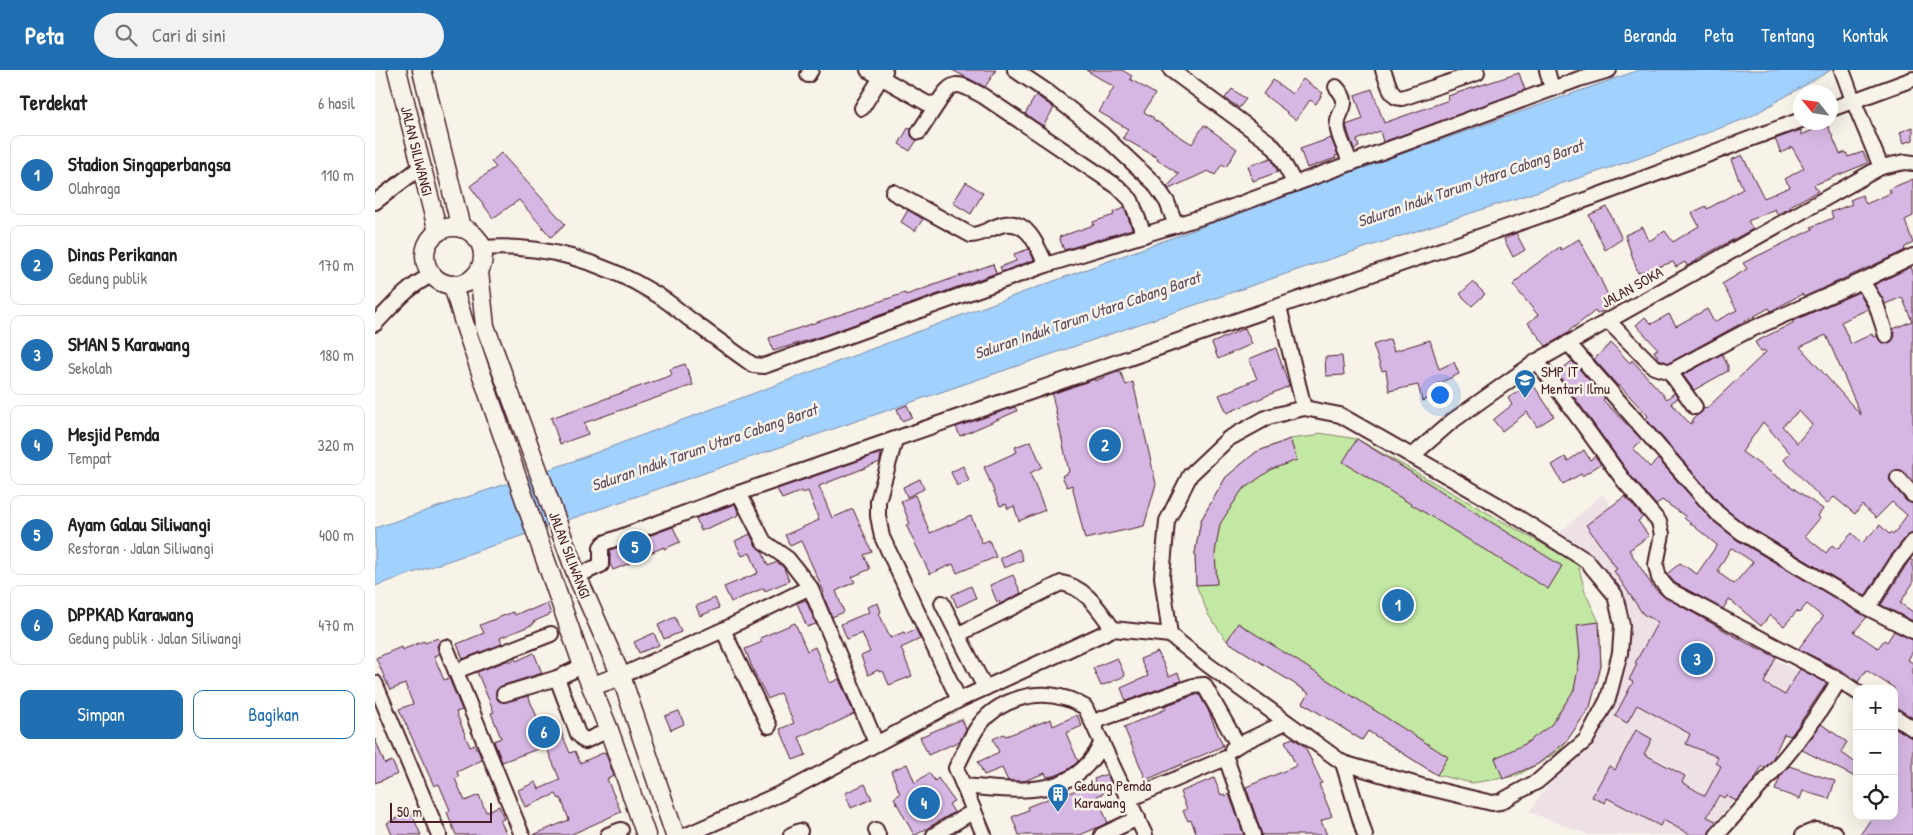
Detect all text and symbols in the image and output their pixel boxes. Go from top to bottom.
search box [94,13,444,58]
text: Peta [25,19,64,51]
icon: search [112,21,140,49]
text: Cari di sini [152,22,226,48]
text: Beranda [1624,23,1676,48]
text: Peta [1704,23,1733,48]
text: Tentang [1761,23,1814,48]
text: Kontak [1842,23,1888,48]
north arrow [1793,85,1838,130]
text: Terdekat [20,88,87,117]
text: 6 hasil [318,92,355,114]
street label: JALAN SILIWANGI [396,104,438,198]
water label: Saluran Induk Tarum Utara Cabang Barat [1354,133,1588,232]
text: Stadion Singaperbangsa [68,151,231,177]
text: 1 [34,164,40,186]
text: 110 m [321,164,354,186]
text: Olahraga [68,177,120,199]
text: Dinas Perikanan [68,241,177,267]
text: 2 [33,254,41,276]
text: 170 m [319,254,354,276]
street label: JALAN SOKA [1597,261,1667,313]
water label: Saluran Induk Tarum Utara Cabang Barat [971,265,1205,364]
text: Gedung publik [68,267,147,289]
text: SMAN 5 Karawang [68,331,190,357]
text: 3 [33,344,41,366]
text: 180 m [320,344,354,366]
text: Sekolah [68,357,112,379]
place label: SMP IT Mentari Ilmu [1541,361,1610,399]
school or university icon: SMP IT Mentari Ilmu [1513,368,1537,399]
your location [1427,382,1453,408]
water label: Saluran Induk Tarum Utara Cabang Barat [588,397,822,496]
text: Mesjid Pemda [68,421,159,447]
pin: 2 [1089,426,1121,464]
text: 4 [34,434,40,456]
text: 320 m [318,434,354,456]
text: Tempat [68,447,111,469]
street label: JALAN SILIWANGI [544,508,596,602]
text: Ayam Galau Siliwangi [68,511,211,537]
text: 5 [34,524,40,546]
text: 400 m [319,524,354,546]
pin: 5 [619,528,651,566]
text: Restoran · Jalan Siliwangi [68,537,214,559]
pin: 1 [1382,586,1414,624]
text: DPPKAD Karawang [68,601,193,627]
text: 6 [34,614,40,636]
text: 470 m [318,614,354,636]
text: Gedung publik · Jalan Siliwangi [68,627,242,649]
pin: 3 [1681,640,1713,678]
map controls [1853,685,1898,820]
button: + [1853,685,1898,730]
button: Simpan [20,690,183,739]
button: Bagikan [193,690,355,739]
pin: 6 [528,713,560,751]
button: − [1853,730,1898,775]
place label: Gedung Pemda Karawang [1074,775,1151,813]
button: locate [1853,775,1898,820]
building icon: Gedung Pemda Karawang [1046,782,1070,813]
pin: 4 [908,784,940,822]
scale bar [390,800,493,823]
text: 50 m [397,802,422,821]

